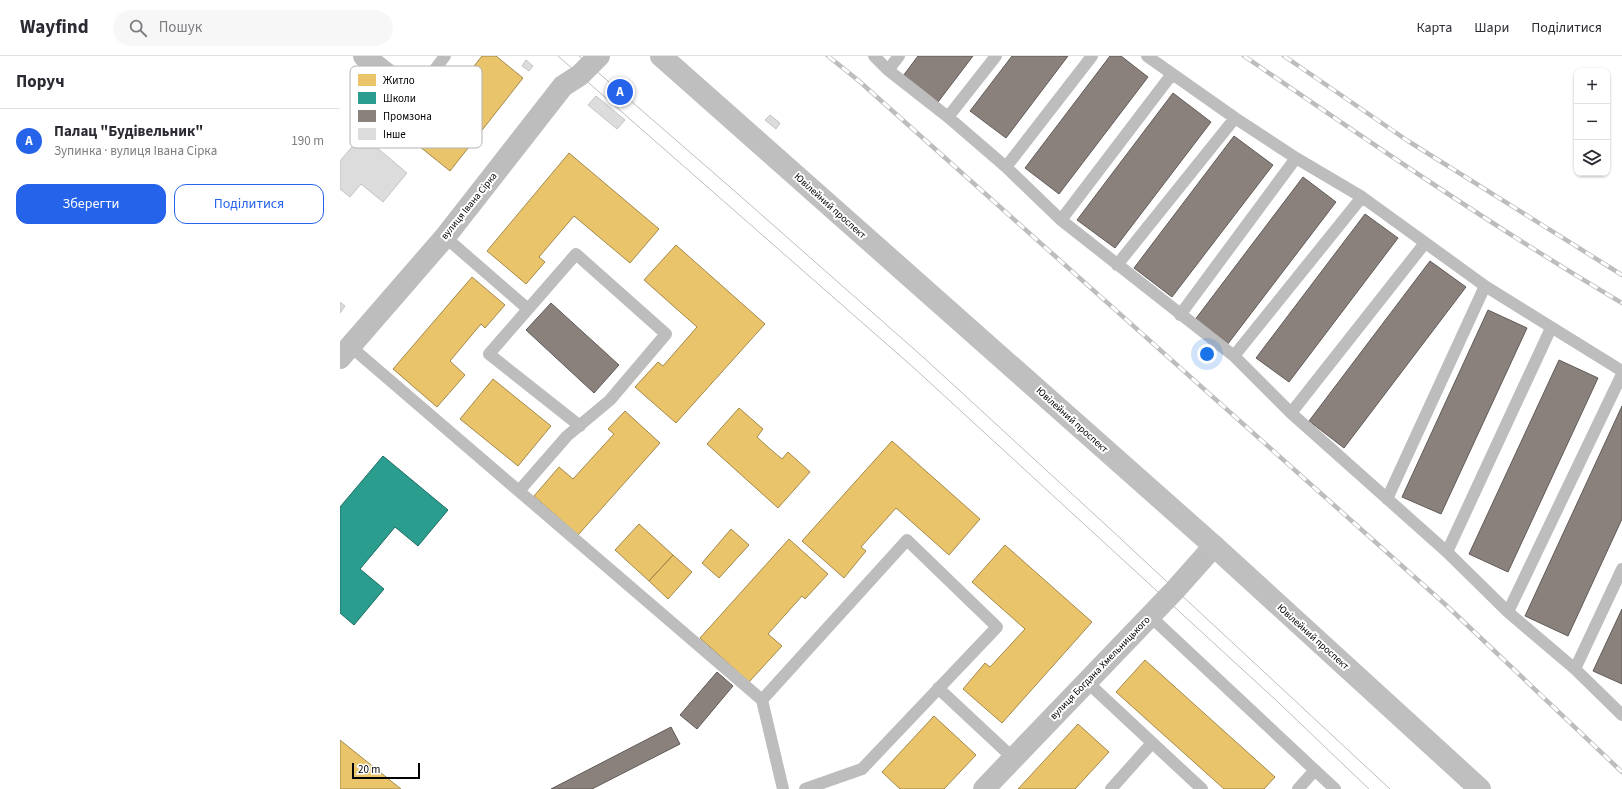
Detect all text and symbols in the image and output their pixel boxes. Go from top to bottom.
search box [113,10,393,46]
text: Wayfind [20,14,89,41]
icon: search [127,17,149,39]
text: Пошук [159,17,202,38]
text: Карта [1416,18,1452,38]
text: Шари [1474,18,1509,38]
text: Поділитися [1531,18,1602,38]
legend [350,66,482,148]
map controls [1574,68,1610,176]
button: + [1574,68,1610,104]
text: Поруч [16,70,65,94]
text: Житло [383,73,415,88]
pin: A [607,77,633,107]
text: Школи [383,91,416,106]
button: − [1574,104,1610,140]
text: Промзона [383,109,432,124]
text: Палац "Будівельник" [54,121,203,142]
text: Інше [383,127,406,142]
text: A [25,132,33,150]
text: 190 m [291,132,324,150]
button: layers [1574,140,1610,176]
text: Зупинка · вулиця Івана Сірка [54,142,217,160]
street label: вулиця Івана Сірка [438,170,500,242]
street label: Ювілейний проспект [791,170,869,242]
button: Зберегти [16,184,166,224]
button: Поділитися [174,184,324,224]
your location [1197,344,1217,364]
street label: Ювілейний проспект [1033,384,1111,456]
street label: Ювілейний проспект [1274,601,1352,673]
street label: вулиця Богдана Хмельницького [1047,613,1153,723]
scale bar [352,761,420,780]
text: 20 m [358,762,380,777]

